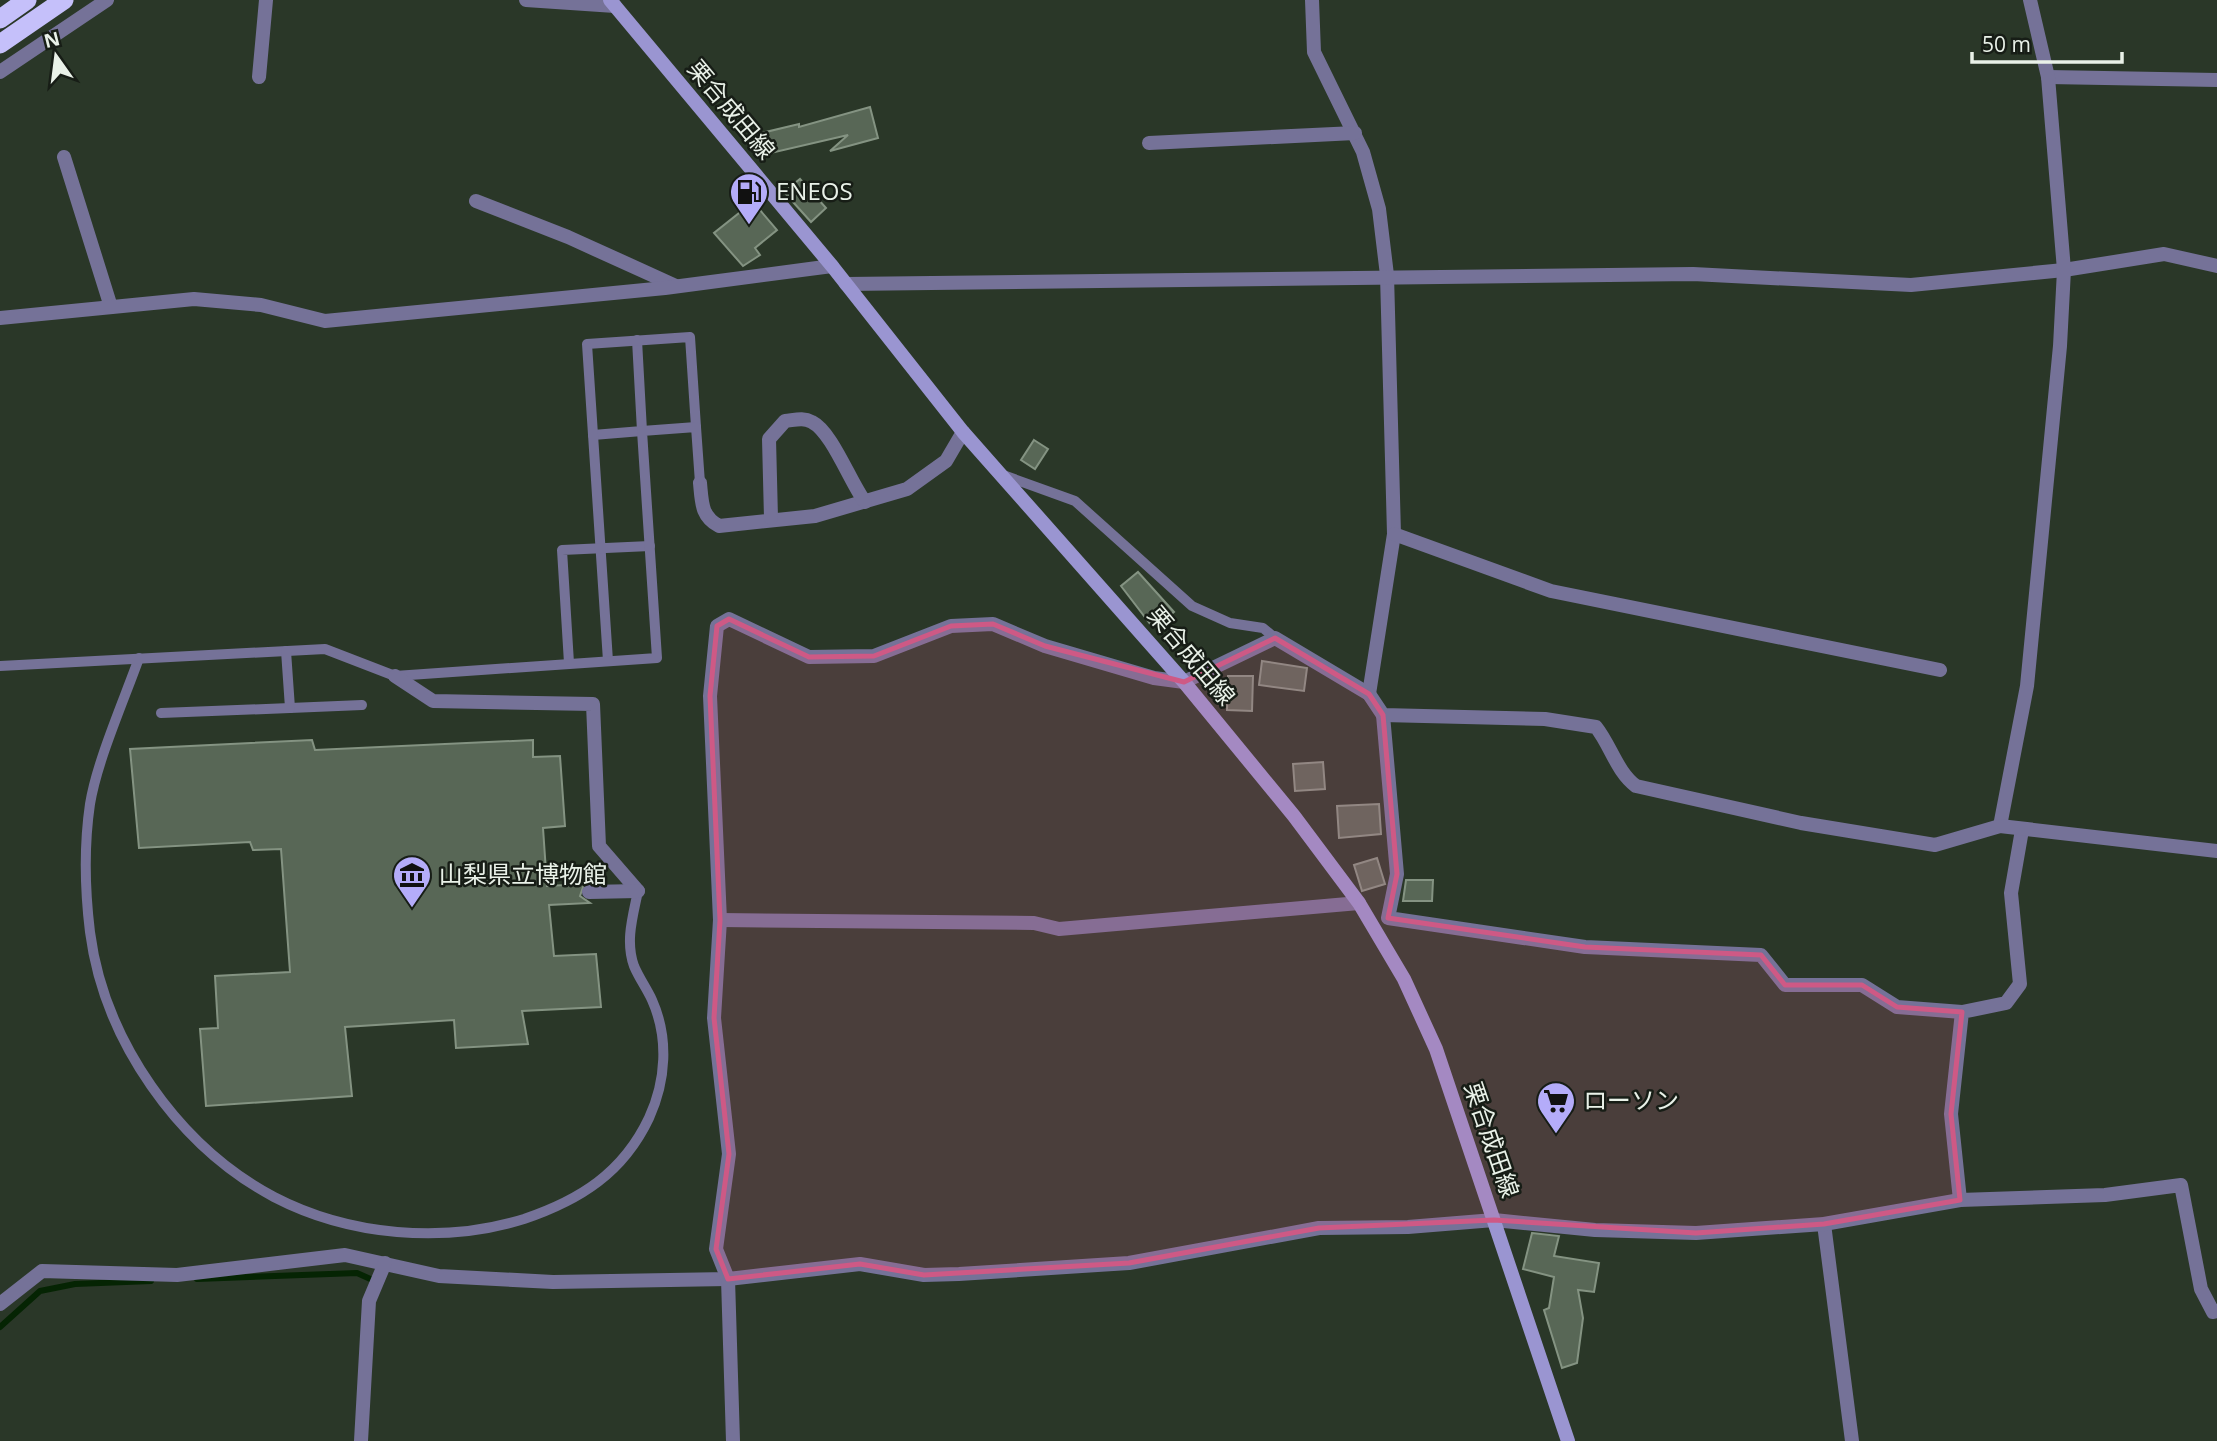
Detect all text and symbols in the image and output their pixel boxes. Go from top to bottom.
north arrow [21,21,91,91]
scale bar [1972,21,2122,65]
text: N [41,25,63,54]
text: 50 m [1982,30,2031,58]
street label: 栗合成田線 [681,52,783,166]
fuel station icon: ENEOS [728,171,770,226]
place label: ENEOS [776,174,853,207]
street label: 栗合成田線 [1141,598,1243,712]
museum icon: 山梨県立博物館 [391,854,433,909]
place label: 山梨県立博物館 [439,857,607,890]
street label: 栗合成田線 [1457,1077,1528,1202]
supermarket icon: ローソン [1535,1080,1577,1135]
place label: ローソン [1583,1083,1679,1116]

